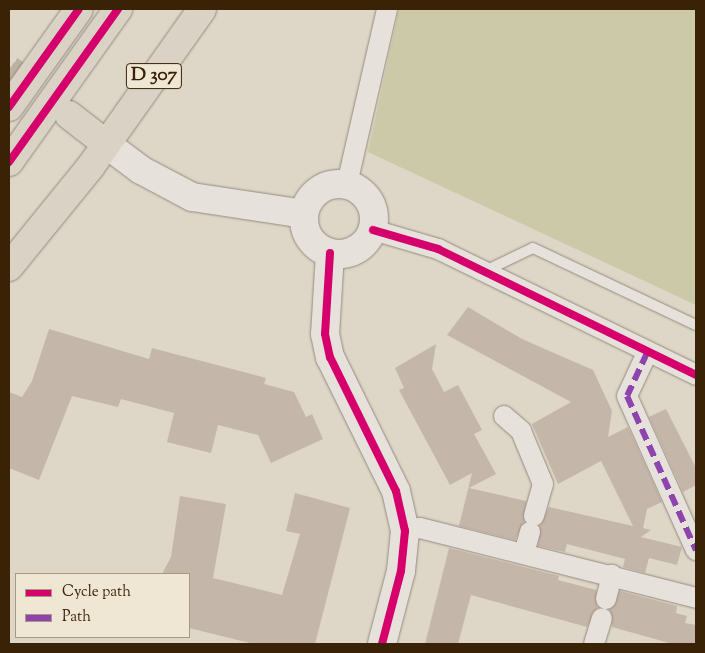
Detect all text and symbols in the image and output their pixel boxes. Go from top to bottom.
road number: D 307 [125,59,183,92]
legend [15,573,190,638]
text: Cycle path [62,582,131,603]
text: Path [62,607,91,628]

